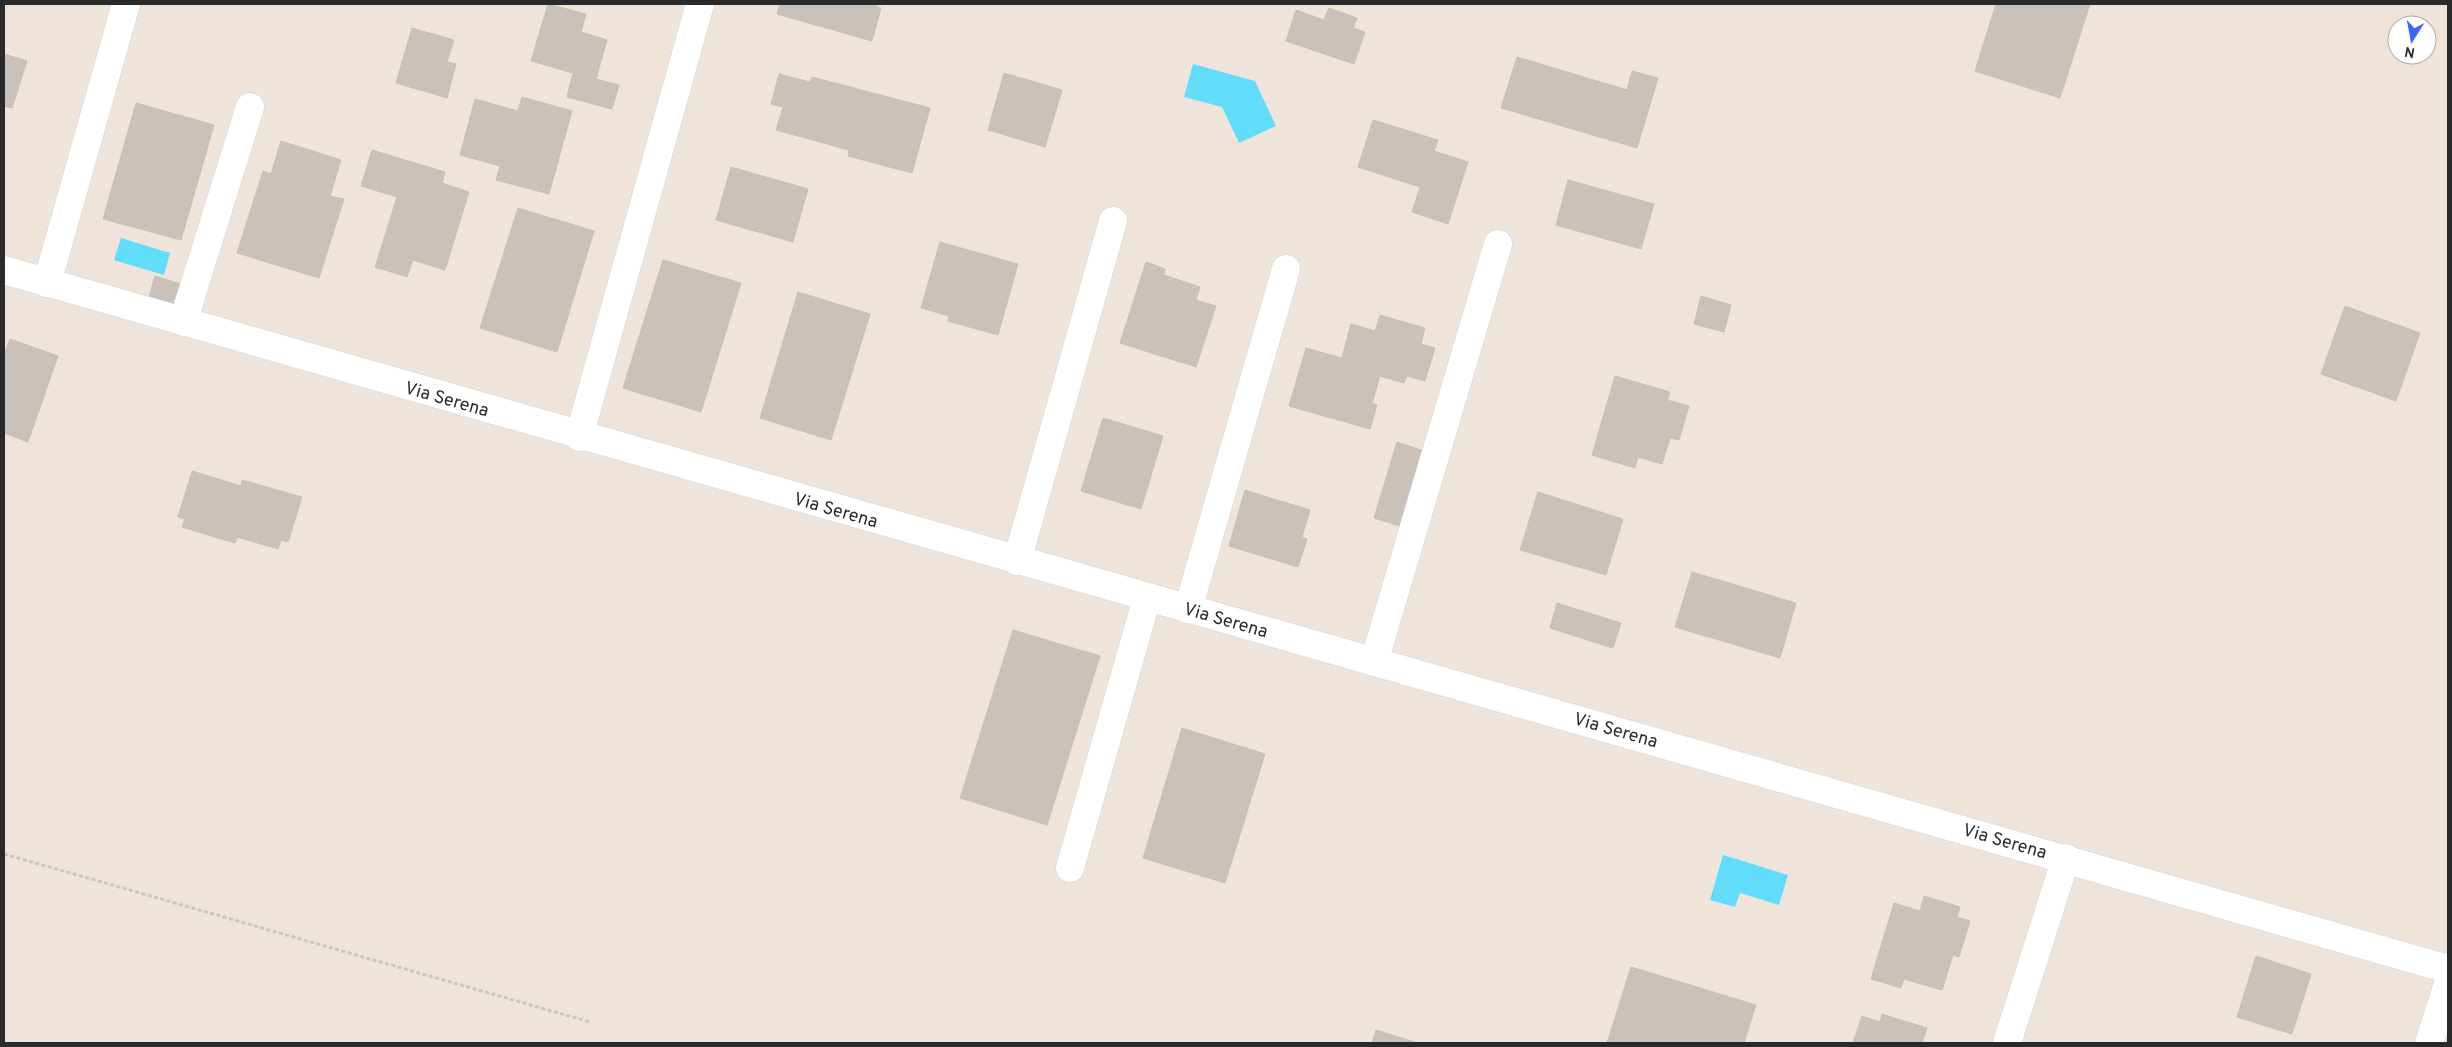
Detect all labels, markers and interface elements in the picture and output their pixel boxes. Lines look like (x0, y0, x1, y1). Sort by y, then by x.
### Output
north arrow (2387, 15, 2437, 65)
text: N (2403, 42, 2416, 61)
street label: Via Serena (402, 377, 491, 423)
street label: Via Serena (791, 488, 880, 534)
street label: Via Serena (1181, 598, 1270, 644)
street label: Via Serena (1571, 708, 1660, 754)
street label: Via Serena (1960, 819, 2049, 865)

